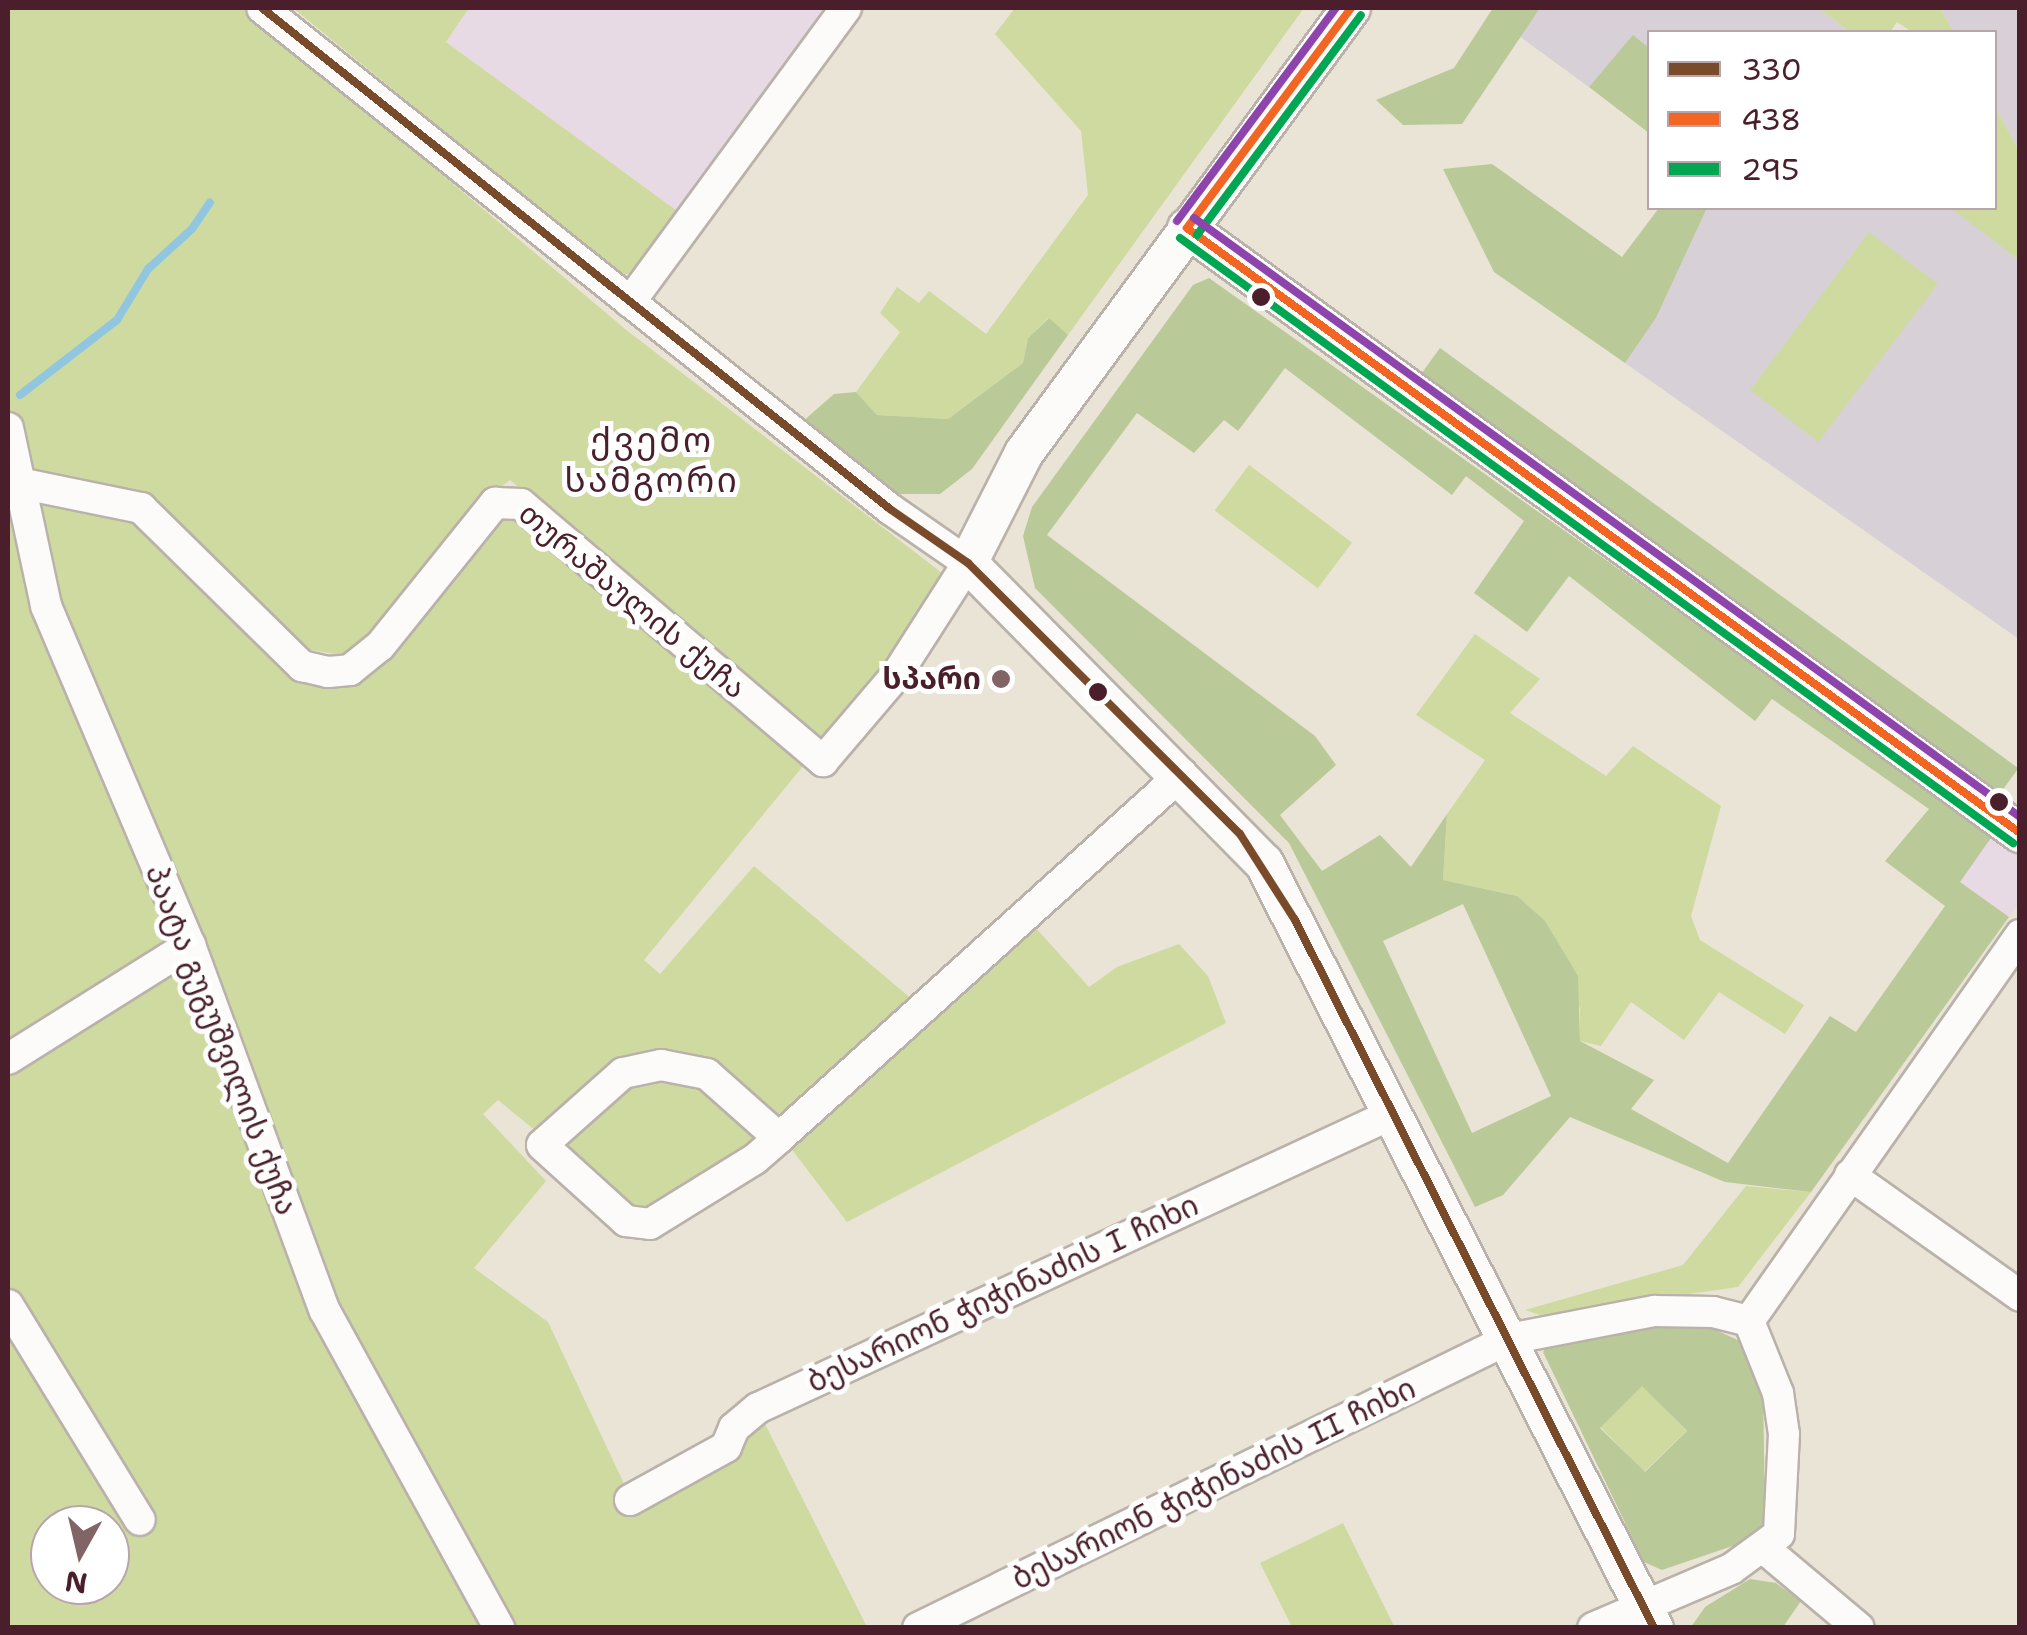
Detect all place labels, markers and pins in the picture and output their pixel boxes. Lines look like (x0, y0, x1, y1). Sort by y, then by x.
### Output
unlabelled marker (1251, 287, 1271, 307)
place label: სპარი (883, 661, 981, 697)
marker: სპარი (990, 668, 1012, 690)
unlabelled marker (1088, 682, 1108, 702)
unlabelled marker (1989, 792, 2009, 812)

